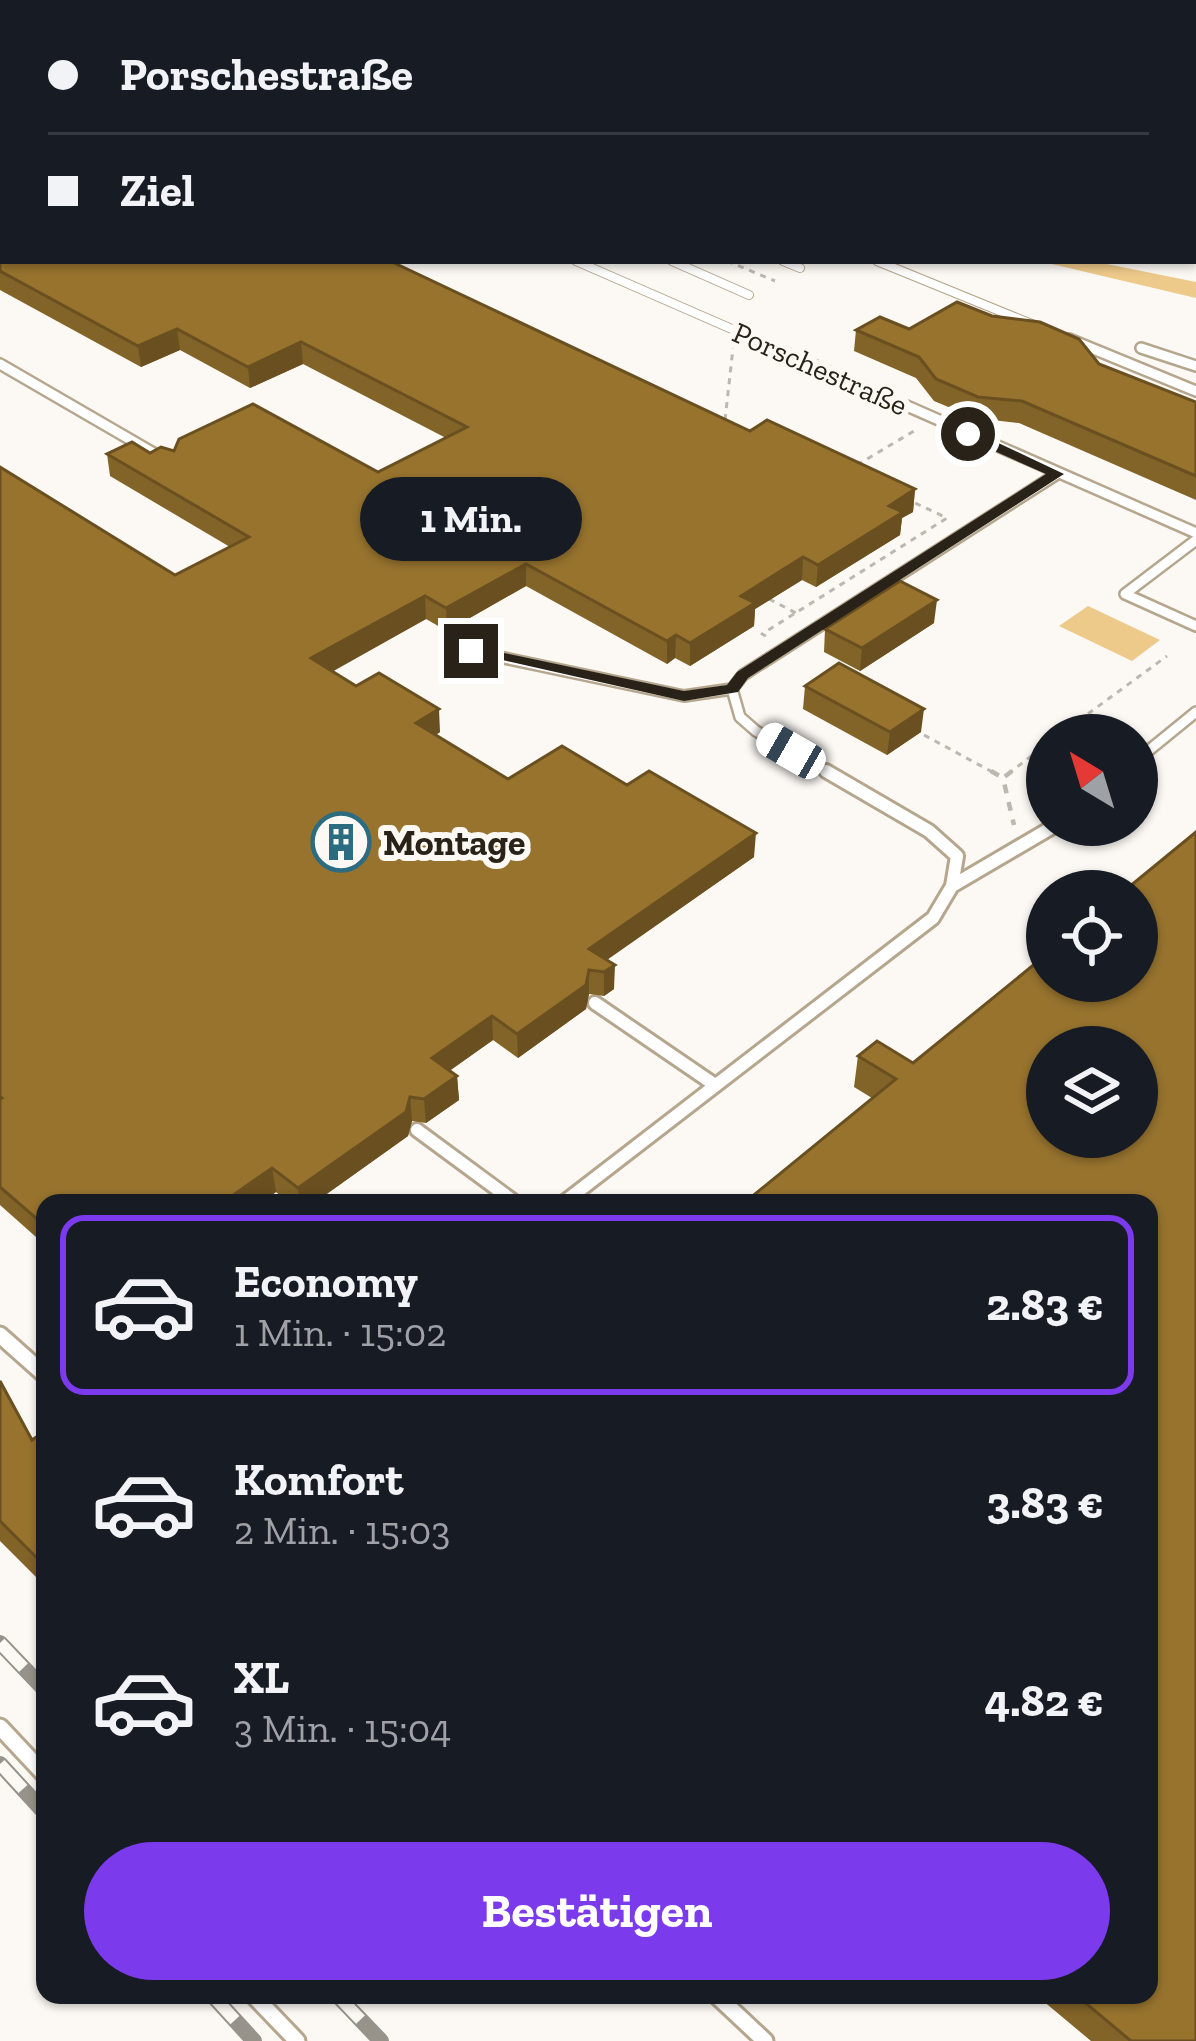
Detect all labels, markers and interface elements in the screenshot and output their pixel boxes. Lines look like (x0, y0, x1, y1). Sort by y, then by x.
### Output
text: Porschestraße (120, 48, 413, 102)
text: Ziel (120, 164, 195, 218)
street label: Porschestraße (727, 314, 913, 424)
route start (941, 407, 995, 461)
callout: 1 Min. (360, 477, 582, 561)
text: 1 Min. (420, 495, 522, 542)
route end (444, 624, 498, 678)
north arrow (1026, 714, 1158, 846)
map controls (1026, 714, 1158, 1158)
car (751, 717, 831, 785)
building icon: Montage (310, 811, 372, 873)
place label: Montage (383, 821, 525, 864)
button: locate (1026, 870, 1158, 1002)
button: layers (1026, 1026, 1158, 1158)
icon: car (90, 1251, 198, 1359)
text: Economy (234, 1255, 418, 1309)
text: 2.83 € (986, 1278, 1104, 1332)
text: 1 Min. · 15:02 (234, 1309, 446, 1356)
icon: car (90, 1449, 198, 1557)
text: Komfort (234, 1453, 403, 1507)
text: 3.83 € (986, 1476, 1104, 1530)
text: 2 Min. · 15:03 (234, 1507, 450, 1554)
icon: car (90, 1647, 198, 1755)
text: XL (234, 1651, 289, 1705)
text: 4.82 € (985, 1674, 1104, 1728)
text: 3 Min. · 15:04 (234, 1705, 451, 1752)
button: Bestätigen (84, 1842, 1110, 1980)

